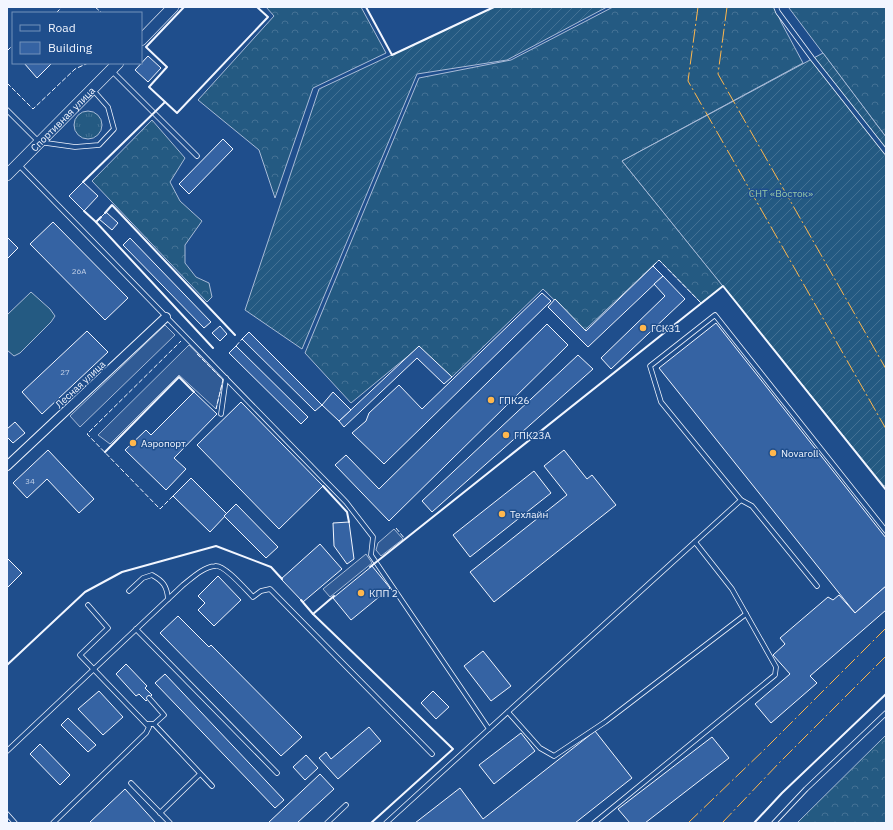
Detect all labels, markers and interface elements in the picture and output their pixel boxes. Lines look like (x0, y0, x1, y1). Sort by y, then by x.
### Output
legend (12, 12, 142, 64)
text: Road (48, 20, 76, 35)
text: Building (48, 40, 93, 55)
street label: Спортивная улица (28, 84, 98, 154)
park label: СНТ «Восток» (749, 187, 813, 200)
house number: 26А (72, 266, 86, 276)
place label: ГСК31 (651, 322, 681, 335)
marker: ГСК31 (638, 323, 648, 333)
street label: Лесная улица (53, 357, 109, 411)
house number: 27 (60, 367, 70, 377)
place label: ГПК26 (499, 394, 530, 407)
marker: ГПК26 (486, 395, 496, 405)
place label: ГПК23А (514, 429, 552, 442)
marker: ГПК23А (501, 430, 511, 440)
place label: Аэропорт (141, 437, 186, 450)
marker: Аэропорт (128, 438, 138, 448)
place label: Novaroll (781, 447, 819, 460)
marker: Novaroll (768, 448, 778, 458)
house number: 34 (25, 476, 35, 486)
place label: Техлайн (510, 508, 548, 521)
marker: Техлайн (497, 509, 507, 519)
place label: КПП 2 (369, 587, 398, 600)
marker: КПП 2 (356, 588, 366, 598)

